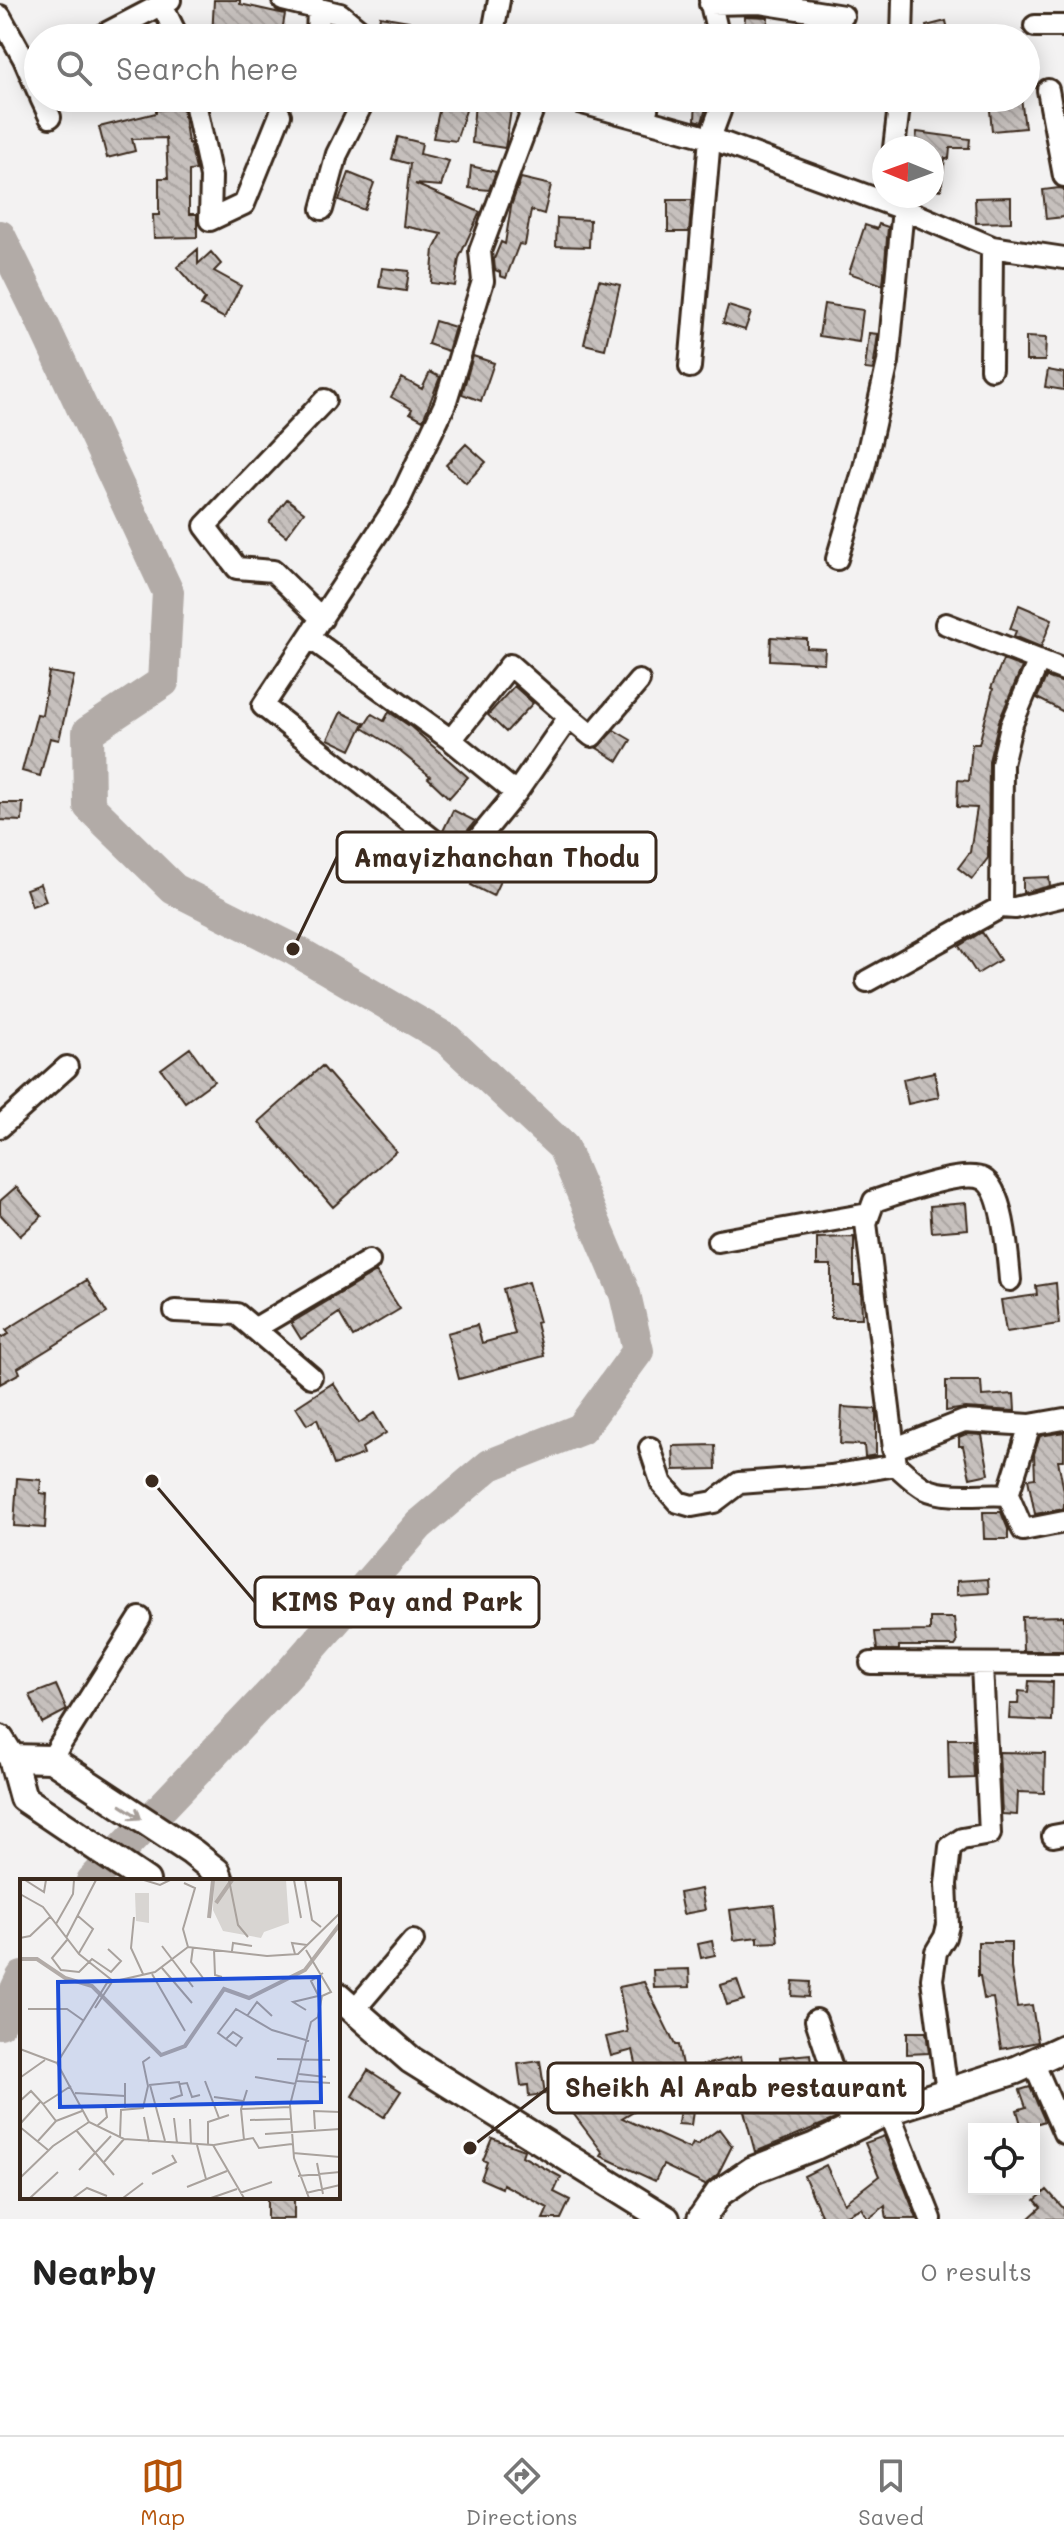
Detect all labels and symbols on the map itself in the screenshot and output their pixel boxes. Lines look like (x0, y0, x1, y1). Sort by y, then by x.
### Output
north arrow (872, 136, 944, 208)
callout: Amayizhanchan Thodu (337, 832, 656, 882)
text: Amayizhanchan Thodu (354, 840, 640, 874)
callout: KIMS Pay and Park (255, 1577, 539, 1627)
text: KIMS Pay and Park (271, 1584, 523, 1618)
one-way arrow (119, 1804, 142, 1820)
inset map (20, 1879, 340, 2199)
callout: Sheikh Al Arab restaurant (548, 2063, 923, 2113)
text: Sheikh Al Arab restaurant (565, 2070, 907, 2104)

